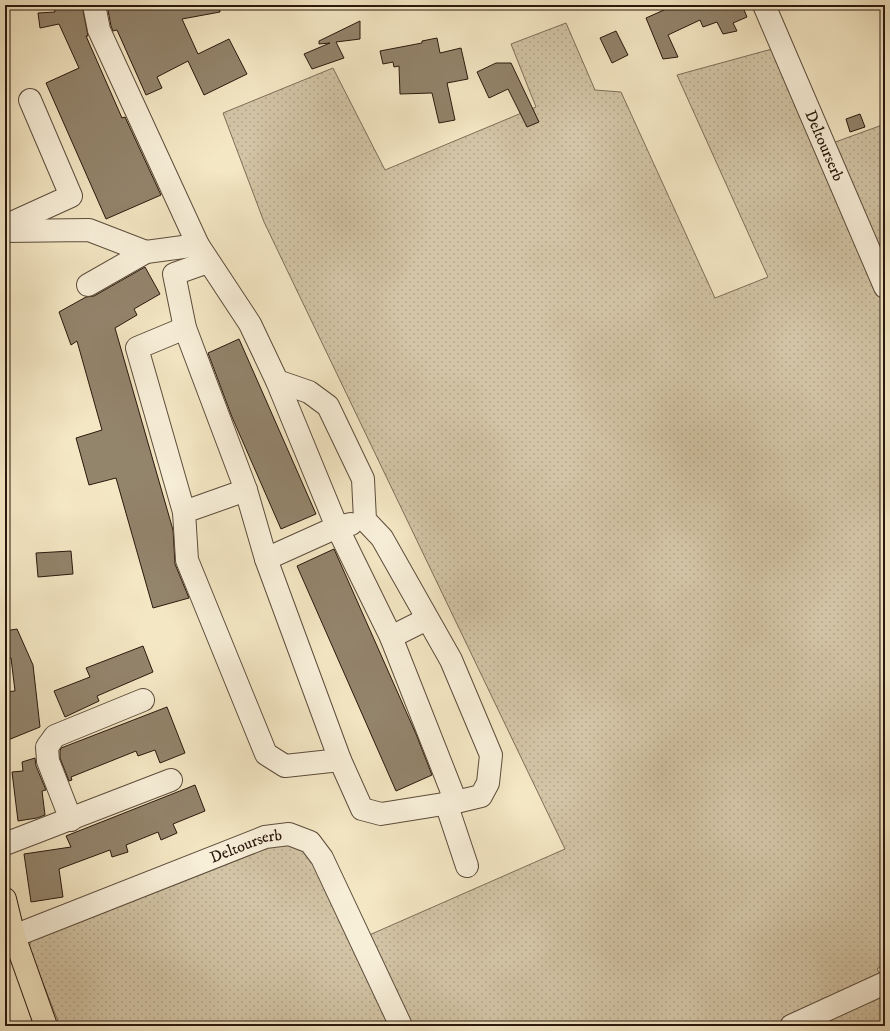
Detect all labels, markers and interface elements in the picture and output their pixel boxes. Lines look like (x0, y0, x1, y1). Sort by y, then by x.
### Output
street label: Deltourserb (800, 107, 848, 184)
street label: Deltourserb (207, 825, 283, 868)

